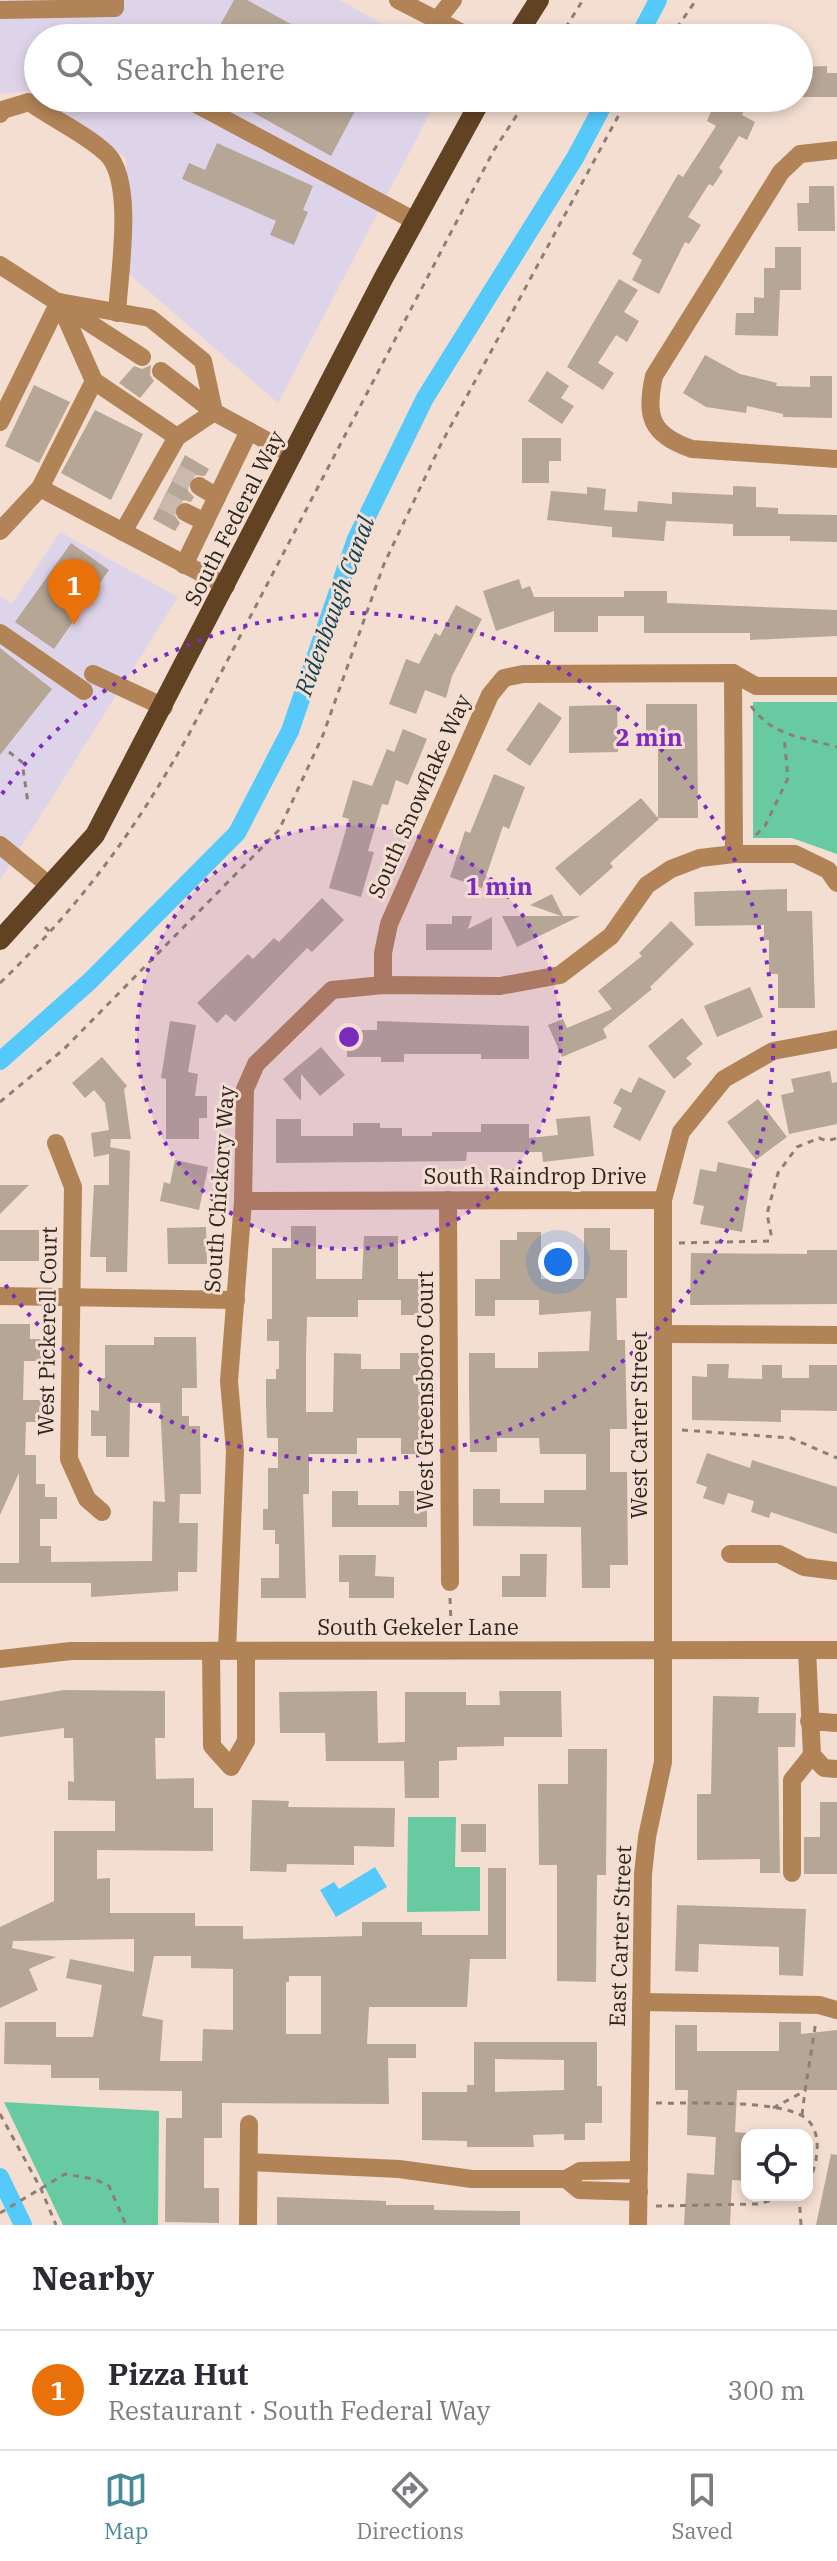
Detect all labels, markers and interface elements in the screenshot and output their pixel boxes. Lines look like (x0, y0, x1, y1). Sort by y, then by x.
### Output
search box (24, 24, 813, 112)
icon: search (52, 46, 96, 90)
text: Search here (116, 49, 285, 88)
street label: South Federal Way (177, 425, 290, 610)
water label: Ridenbaugh Canal (286, 511, 382, 701)
pin: 1 (48, 559, 100, 625)
street label: South Snowflake Way (360, 689, 477, 903)
text: 2 min (615, 721, 683, 753)
text: 1 min (465, 870, 533, 902)
centre of rings (335, 1023, 363, 1051)
street label: South Chickory Way (197, 1084, 240, 1294)
street label: South Raindrop Drive (424, 1161, 647, 1190)
street label: West Pickerell Court (30, 1226, 63, 1436)
your location (538, 1242, 578, 1282)
street label: West Greensboro Court (410, 1271, 439, 1511)
street label: West Carter Street (624, 1331, 653, 1519)
street label: South Gekeler Lane (317, 1612, 519, 1641)
street label: East Carter Street (602, 1844, 637, 2027)
map controls (741, 2129, 813, 2201)
button: locate (741, 2129, 813, 2201)
text: Nearby (32, 2255, 154, 2299)
text: Pizza Hut (108, 2354, 248, 2393)
text: 1 (50, 2373, 66, 2407)
text: 300 m (727, 2373, 805, 2407)
text: Restaurant · South Federal Way (108, 2393, 491, 2427)
tab: Map (104, 2468, 149, 2545)
tab: Directions (356, 2468, 464, 2545)
tab: Saved (671, 2468, 733, 2545)

